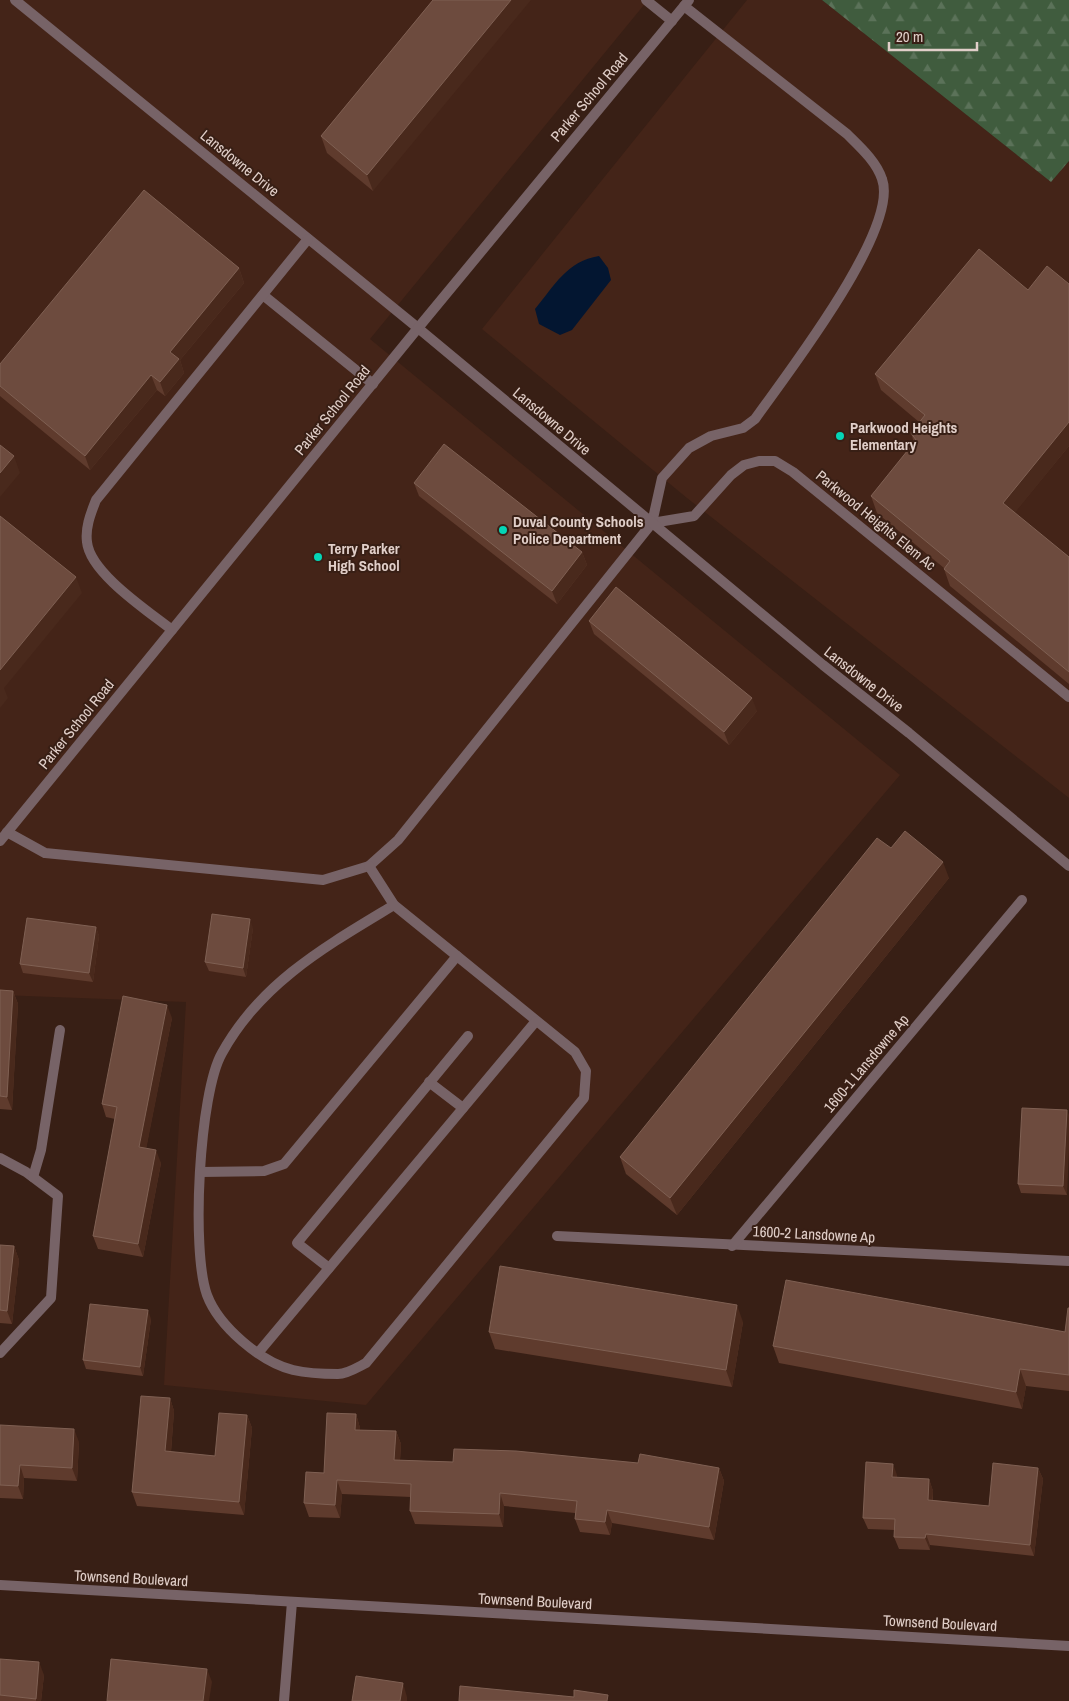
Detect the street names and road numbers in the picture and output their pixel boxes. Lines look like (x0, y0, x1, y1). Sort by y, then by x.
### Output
street label: Parker School Road (546, 48, 632, 146)
street label: Lansdowne Drive (196, 125, 284, 201)
street label: Parker School Road (289, 361, 375, 459)
street label: Lansdowne Drive (509, 382, 596, 460)
street label: Parkwood Heights Elem Ac (811, 465, 941, 575)
street label: Lansdowne Drive (820, 641, 908, 717)
street label: Parker School Road (33, 675, 119, 773)
street label: 1600-1 Lansdowne Ap (819, 1009, 913, 1117)
street label: 1600-2 Lansdowne Ap (752, 1220, 876, 1248)
street label: Townsend Boulevard (73, 1565, 189, 1591)
street label: Townsend Boulevard (477, 1588, 593, 1614)
street label: Townsend Boulevard (882, 1610, 998, 1636)

